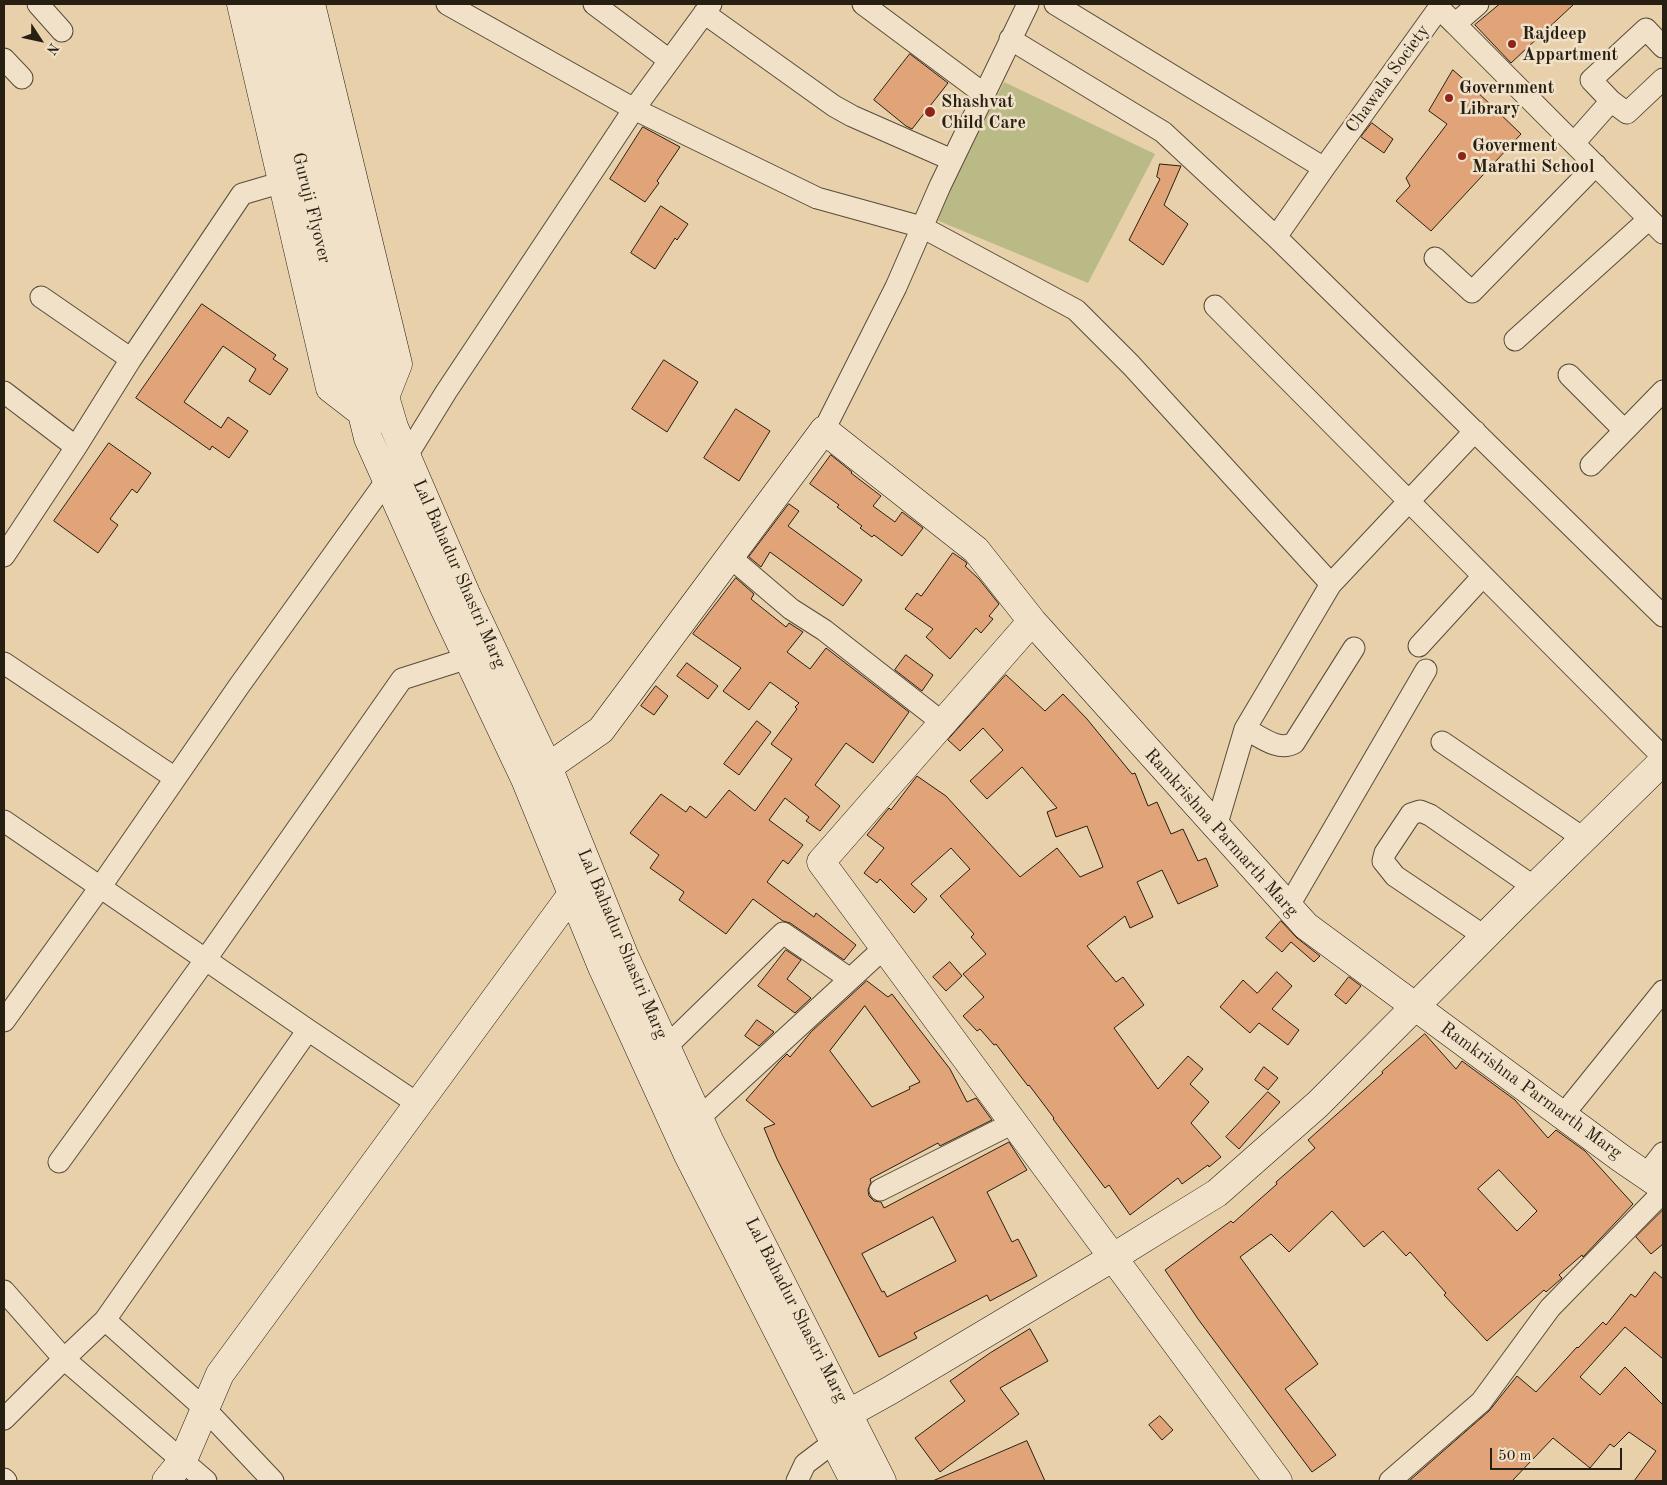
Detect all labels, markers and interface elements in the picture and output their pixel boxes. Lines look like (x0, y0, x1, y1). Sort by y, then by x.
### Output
north arrow (15, 15, 65, 65)
street label: Chawala Society (1342, 21, 1434, 137)
place label: Rajdeep Appartment (1522, 23, 1618, 66)
marker: Rajdeep Appartment (1506, 38, 1518, 50)
text: N (43, 40, 61, 57)
place label: Government Library (1459, 77, 1554, 120)
place label: Shashvat Child Care (941, 91, 1026, 134)
marker: Government Library (1443, 92, 1455, 104)
marker: Shashvat Child Care (923, 105, 937, 119)
place label: Goverment Marathi School (1472, 135, 1594, 178)
street label: Guruji Flyover (287, 150, 335, 266)
marker: Goverment Marathi School (1456, 150, 1468, 162)
street label: Lal Bahadur Shastri Marg (408, 476, 510, 672)
street label: Ramkrishna Parmarth Marg (1140, 744, 1302, 922)
street label: Lal Bahadur Shastri Marg (572, 846, 672, 1042)
street label: Ramkrishna Parmarth Marg (1436, 1018, 1626, 1164)
street label: Lal Bahadur Shastri Marg (740, 1214, 852, 1406)
scale bar (1492, 1438, 1624, 1470)
text: 50 m (1498, 1449, 1532, 1464)

